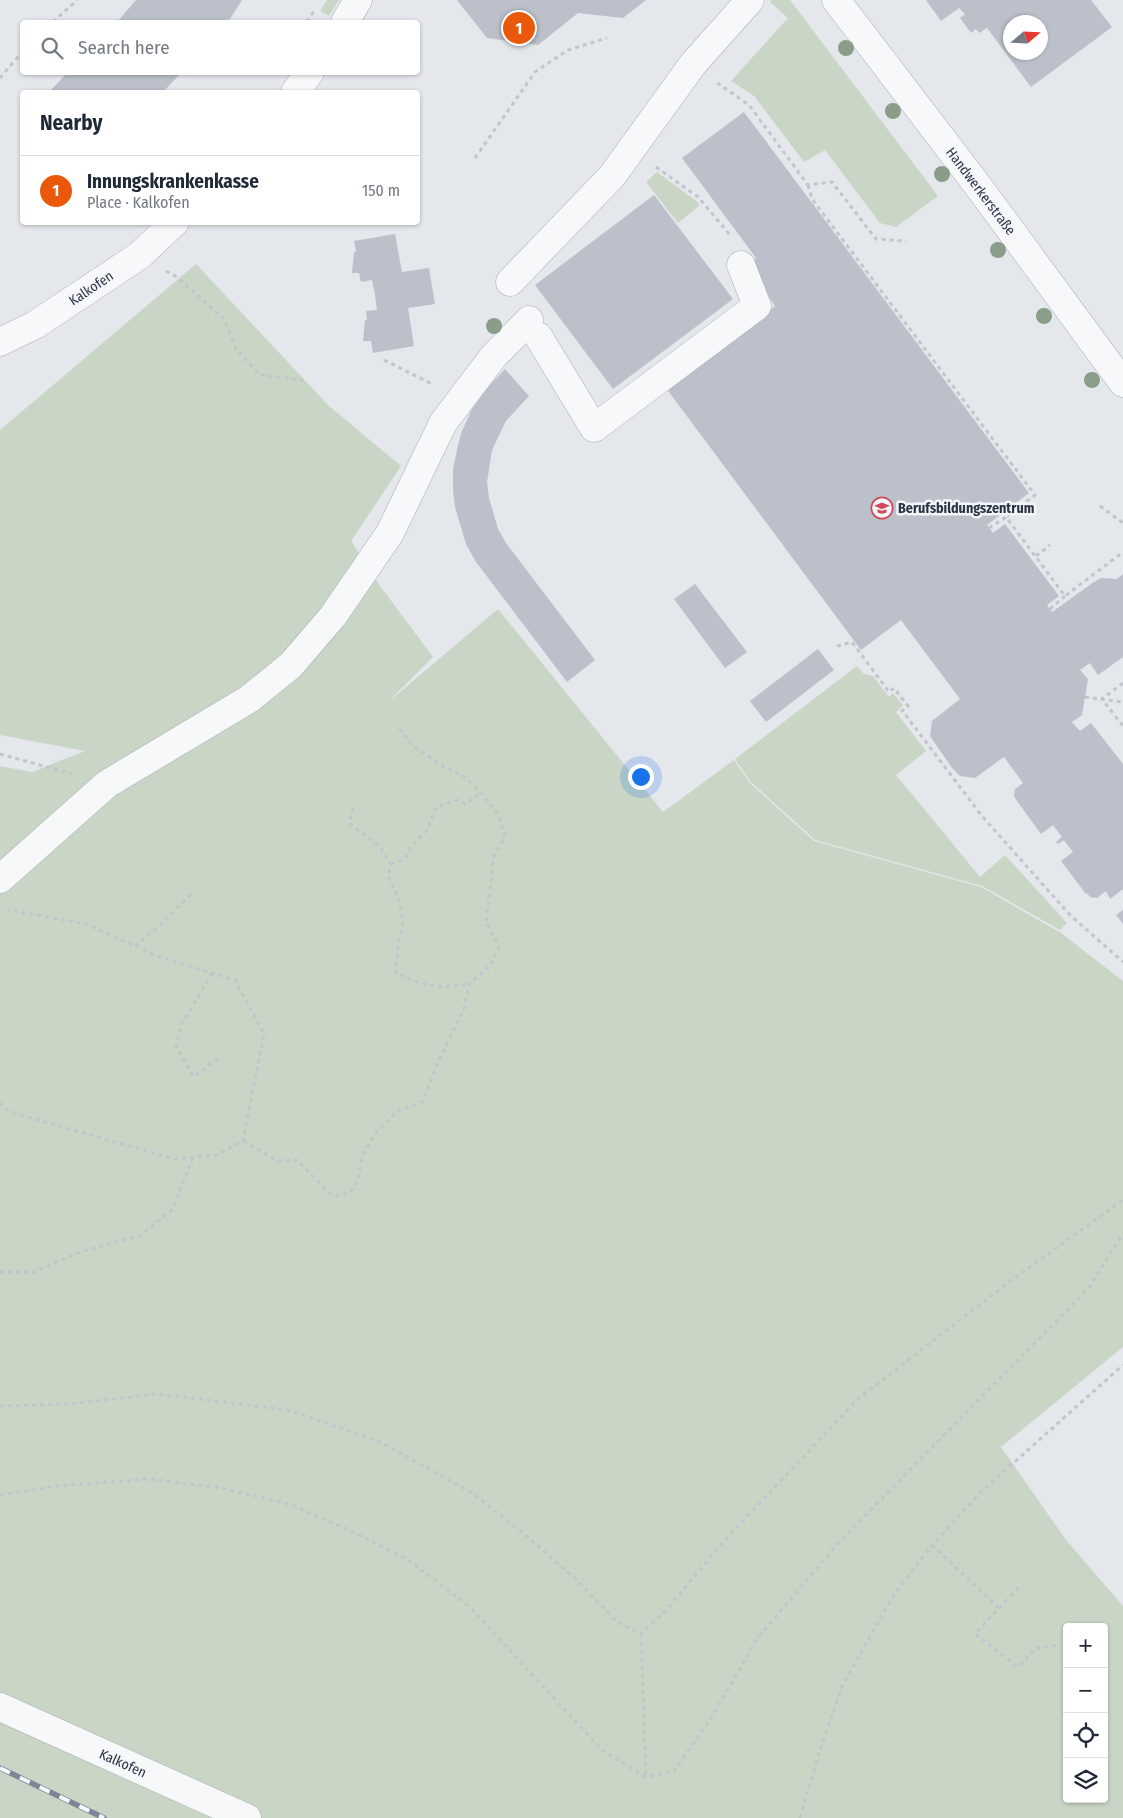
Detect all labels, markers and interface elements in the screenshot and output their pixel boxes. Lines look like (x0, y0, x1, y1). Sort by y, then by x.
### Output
pin: 1 (503, 9, 535, 47)
north arrow (1003, 15, 1048, 60)
search box (20, 20, 420, 75)
icon: search (38, 34, 66, 62)
text: Search here (78, 36, 170, 59)
text: Nearby (40, 110, 102, 136)
street label: Handwerkerstraße (942, 144, 1019, 239)
text: Innungskrankenkasse (87, 170, 259, 193)
text: 1 (53, 181, 59, 200)
text: 150 m (362, 181, 400, 200)
text: Place · Kalkofen (87, 193, 190, 212)
street label: Kalkofen (66, 267, 117, 309)
school or university icon: Berufsbildungszentrum (870, 496, 894, 520)
place label: Berufsbildungszentrum (898, 500, 1035, 517)
your location (628, 764, 654, 790)
map controls (1063, 1623, 1108, 1803)
button: + (1063, 1623, 1108, 1668)
button: − (1063, 1668, 1108, 1713)
button: locate (1063, 1713, 1108, 1758)
street label: Kalkofen (97, 1746, 149, 1781)
button: layers (1063, 1758, 1108, 1803)

